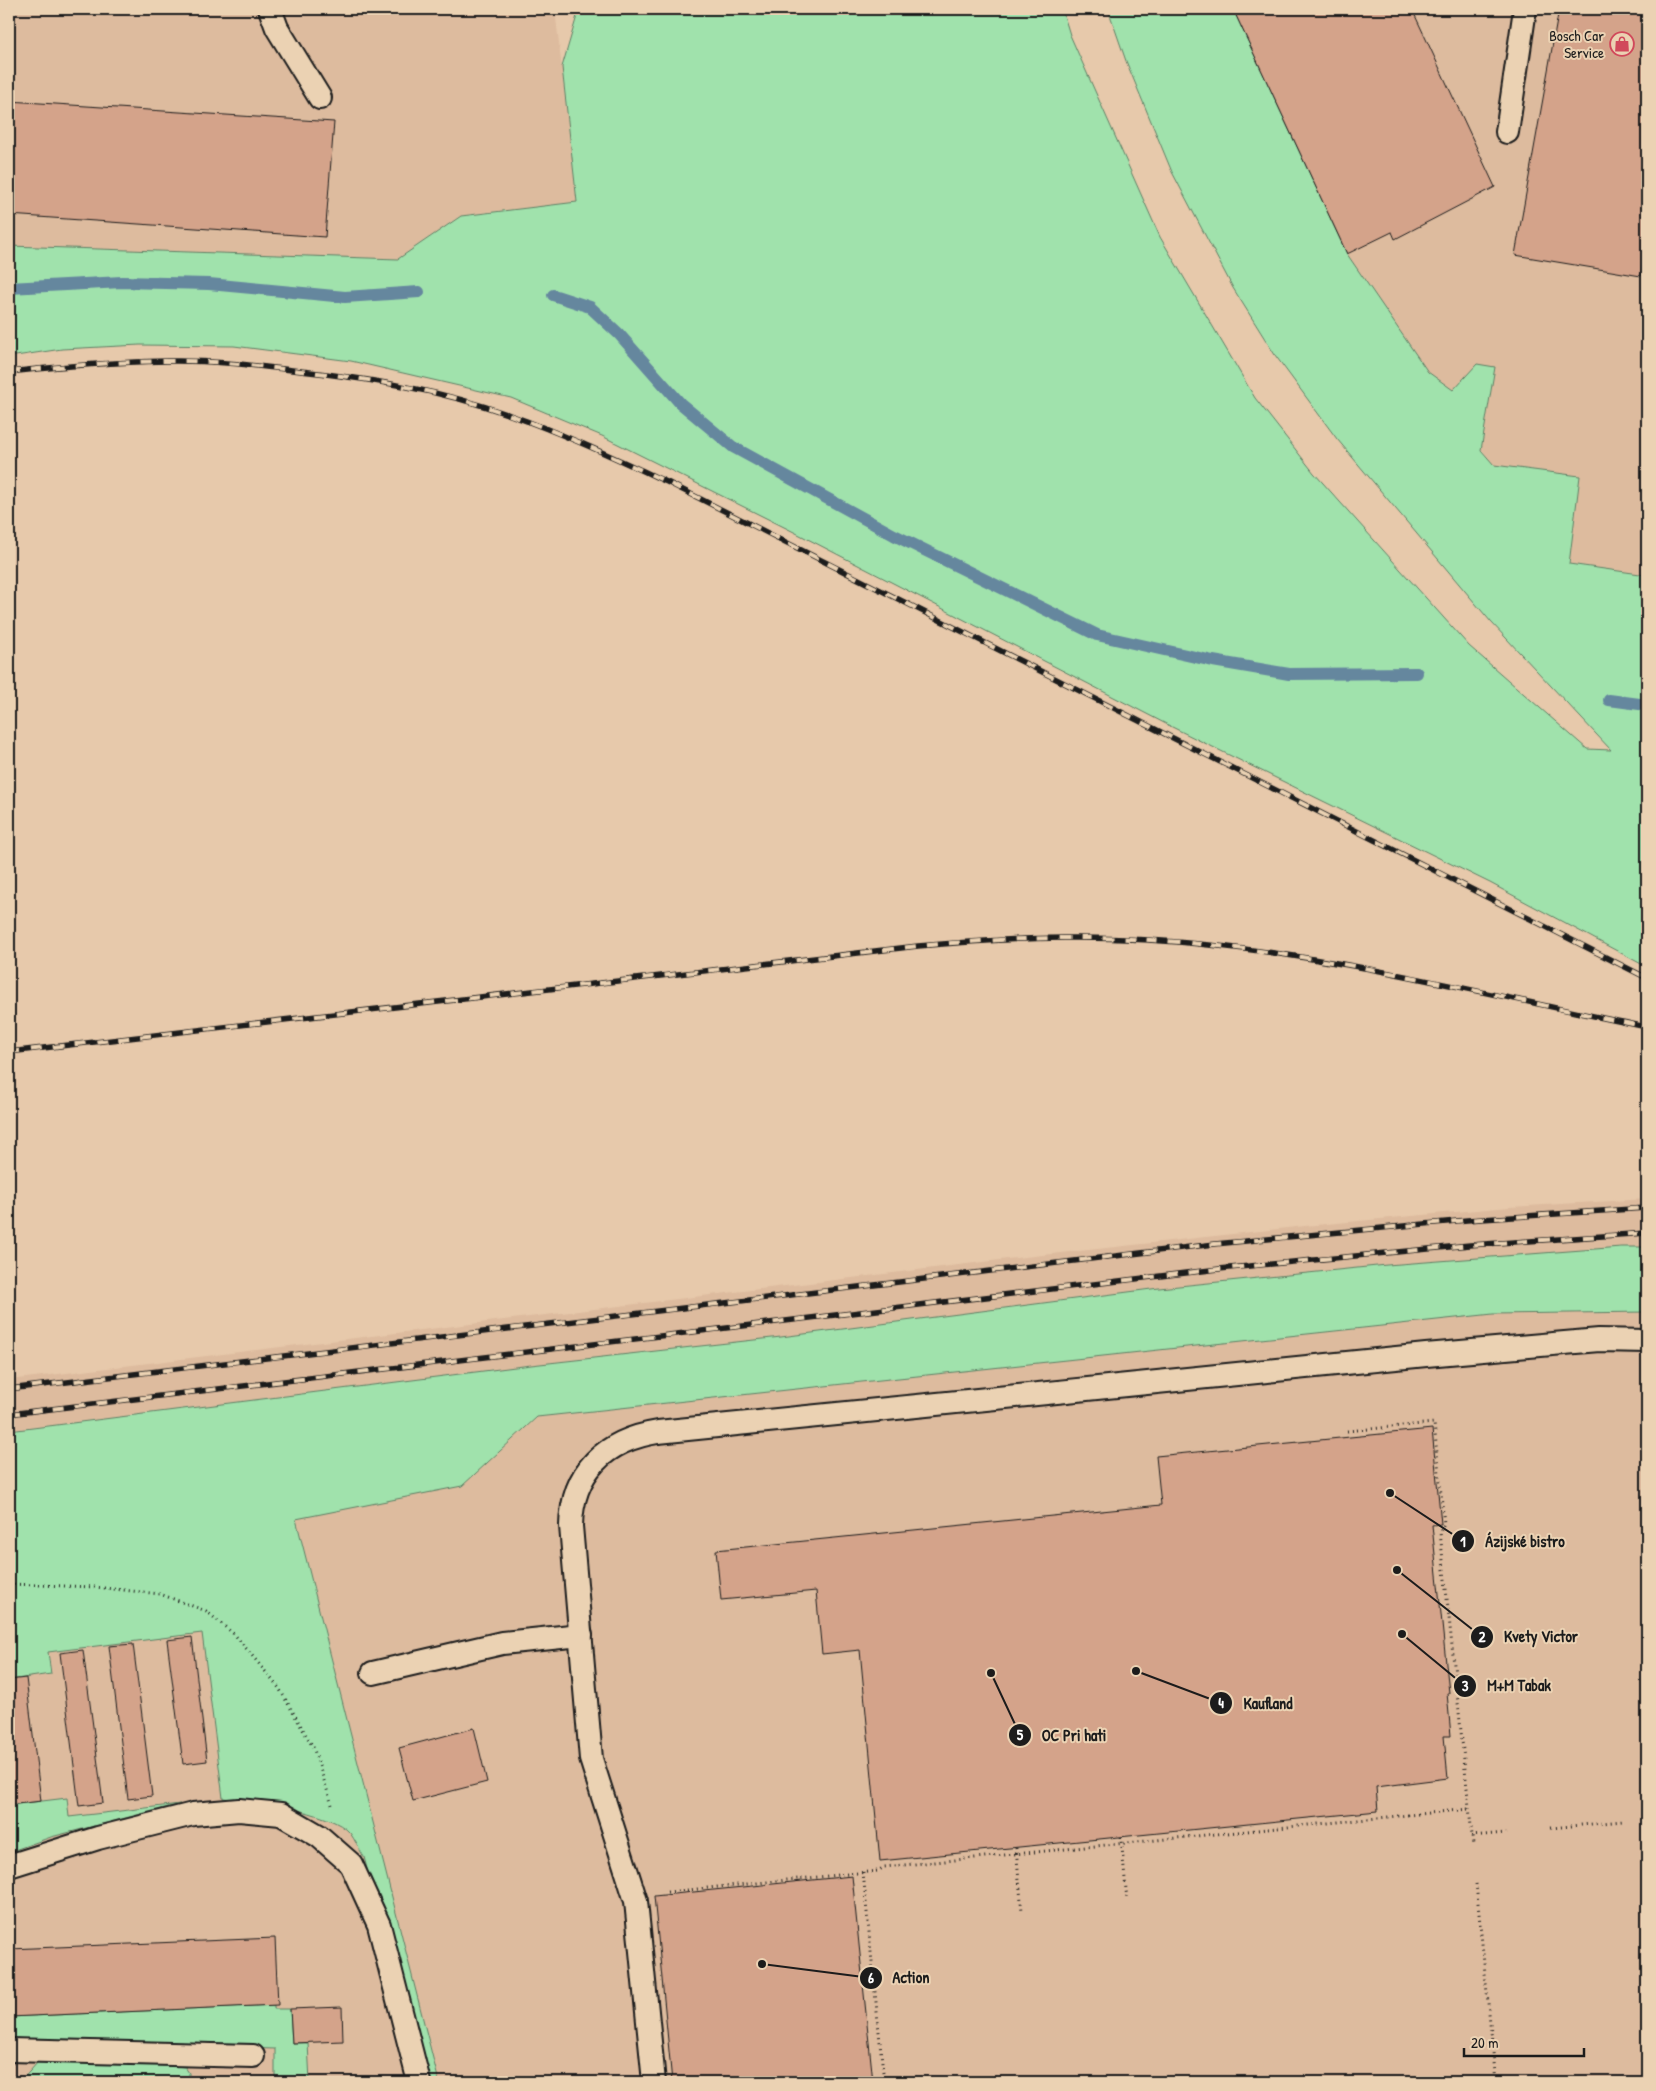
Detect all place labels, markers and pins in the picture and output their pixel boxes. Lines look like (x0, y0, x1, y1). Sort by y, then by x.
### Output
place label: Bosch Car Service (1549, 25, 1604, 63)
shop icon: Bosch Car Service (1609, 31, 1635, 57)
callout: Ázijské bistro (1451, 1526, 1575, 1557)
callout: Kvety Victor (1469, 1621, 1588, 1652)
callout: M+M Tabak (1452, 1670, 1561, 1701)
callout: Kaufland (1209, 1687, 1303, 1718)
callout: OC Pri hati (1007, 1720, 1117, 1751)
callout: Action (858, 1962, 940, 1993)

